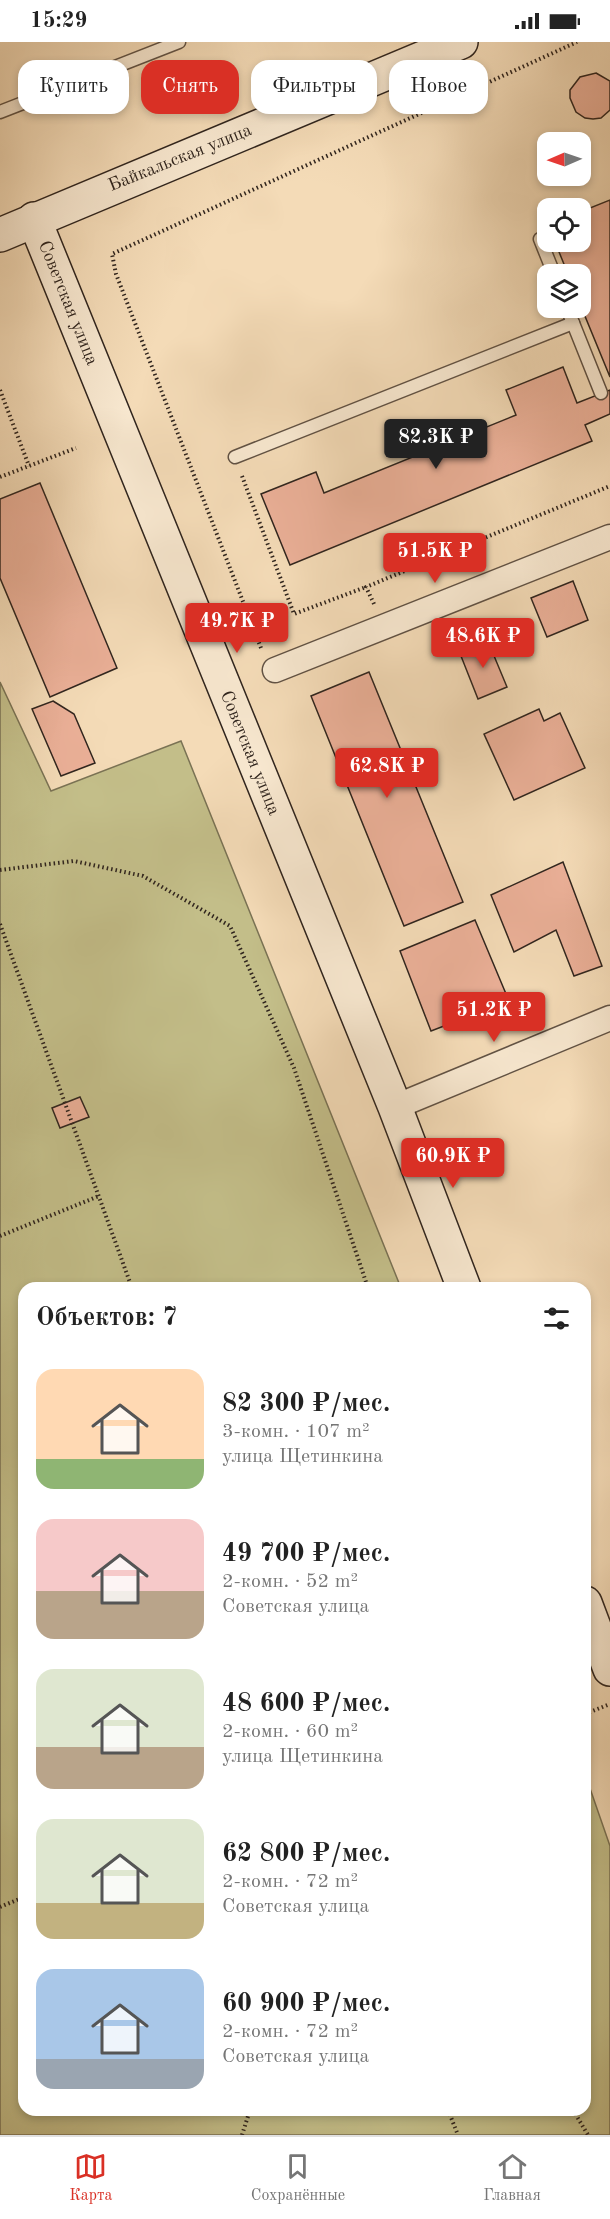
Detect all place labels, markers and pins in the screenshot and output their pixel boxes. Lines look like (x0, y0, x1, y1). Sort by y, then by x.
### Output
pin: 82.3K ₽ (381, 419, 491, 470)
pin: 51.5K ₽ (380, 533, 490, 584)
pin: 49.7K ₽ (182, 603, 292, 654)
pin: 48.6K ₽ (428, 618, 538, 669)
pin: 62.8K ₽ (332, 748, 442, 799)
pin: 51.2K ₽ (439, 992, 549, 1043)
pin: 60.9K ₽ (398, 1138, 508, 1189)

